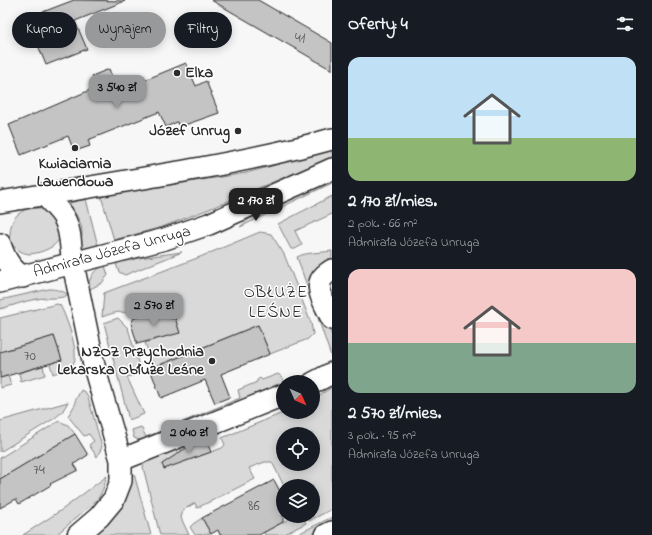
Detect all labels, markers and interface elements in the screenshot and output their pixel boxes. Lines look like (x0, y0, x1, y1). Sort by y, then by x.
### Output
chip: Kupno (12, 12, 77, 48)
chip: Wynajem (85, 12, 166, 48)
chip: Filtry (174, 12, 232, 48)
text: Oferty: 4 (348, 12, 408, 37)
icon: filters (614, 13, 636, 35)
house number: 41 (295, 28, 306, 49)
place label: Elka (185, 61, 213, 85)
marker: Elka (172, 68, 182, 78)
pin: 3 540 zł (76, 75, 158, 109)
text: 3 540 zł (98, 78, 136, 97)
icon: home (456, 83, 528, 155)
place label: Józef Unrug (149, 119, 230, 144)
marker: Józef Unrug (233, 126, 243, 136)
marker: Kwiaciarnia Lawendowa (70, 143, 80, 153)
place label: Kwiaciarnia Lawendowa (37, 152, 114, 194)
pin: 2 170 zł (215, 188, 297, 222)
text: 2 170 zł/mies. (348, 189, 437, 214)
text: 2 170 zł (238, 191, 274, 210)
text: 2 pok. · 66 m² (348, 214, 417, 233)
street label: Admirała Józefa Unruga (31, 219, 193, 285)
text: Admirała Józefa Unruga (348, 233, 480, 252)
district label: OBŁUŻE LEŚNE (244, 280, 308, 325)
pin: 2 570 zł (113, 293, 195, 327)
icon: home (456, 295, 528, 367)
text: 2 570 zł (134, 296, 174, 315)
place label: NZOZ Przychodnia Lekarska Obłuże Leśne (57, 340, 205, 382)
house number: 70 (24, 346, 36, 367)
marker: NZOZ Przychodnia Lekarska Obłuże Leśne (207, 356, 217, 366)
north arrow (276, 375, 320, 419)
map controls (276, 375, 320, 523)
text: 2 570 zł/mies. (348, 401, 441, 426)
pin: 2 040 zł (148, 420, 230, 454)
text: 2 040 zł (170, 423, 208, 442)
text: 3 pok. · 95 m² (348, 426, 416, 445)
button: locate (276, 427, 320, 471)
text: Admirała Józefa Unruga (348, 445, 480, 464)
house number: 74 (33, 460, 45, 481)
button: layers (276, 479, 320, 523)
house number: 86 (248, 496, 260, 517)

